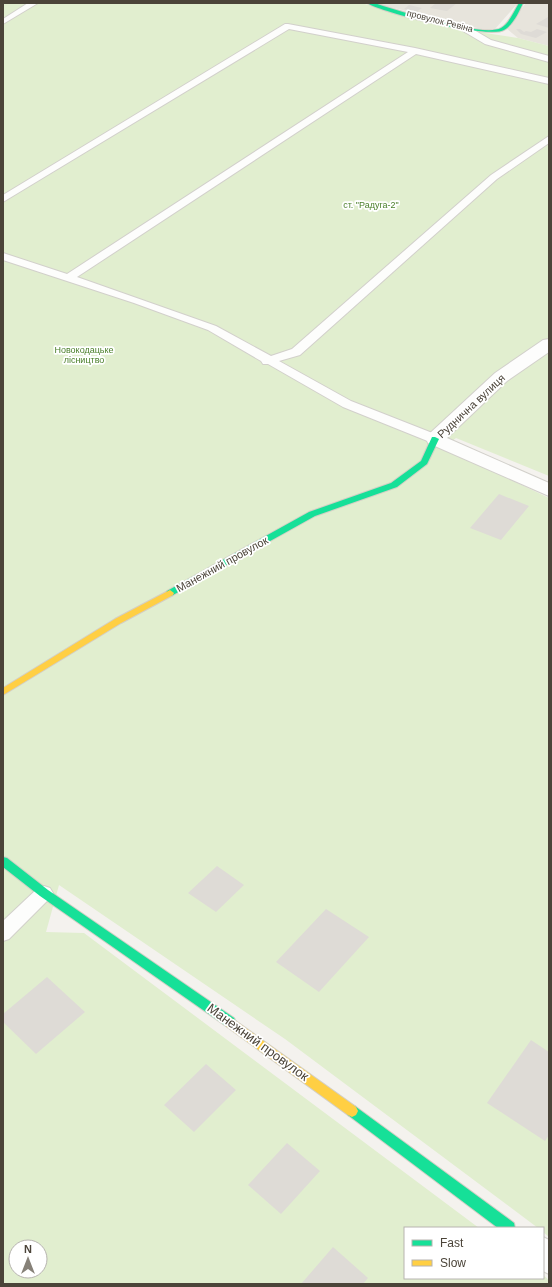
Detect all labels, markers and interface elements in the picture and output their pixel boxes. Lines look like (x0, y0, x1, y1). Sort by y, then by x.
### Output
street label: провулок Ревіна (406, 8, 474, 34)
park label: ст. "Радуга-2" (343, 200, 399, 210)
park label: Новокодацьке лісництво (54, 345, 114, 365)
street label: Руднична вулиця (435, 372, 507, 440)
street label: Манежний провулок (174, 534, 270, 594)
street label: Манежний провулок (204, 1000, 312, 1084)
legend (404, 1227, 544, 1279)
text: Fast (440, 1236, 464, 1250)
north arrow (8, 1239, 48, 1279)
text: N (24, 1243, 32, 1255)
text: Slow (440, 1256, 466, 1270)

